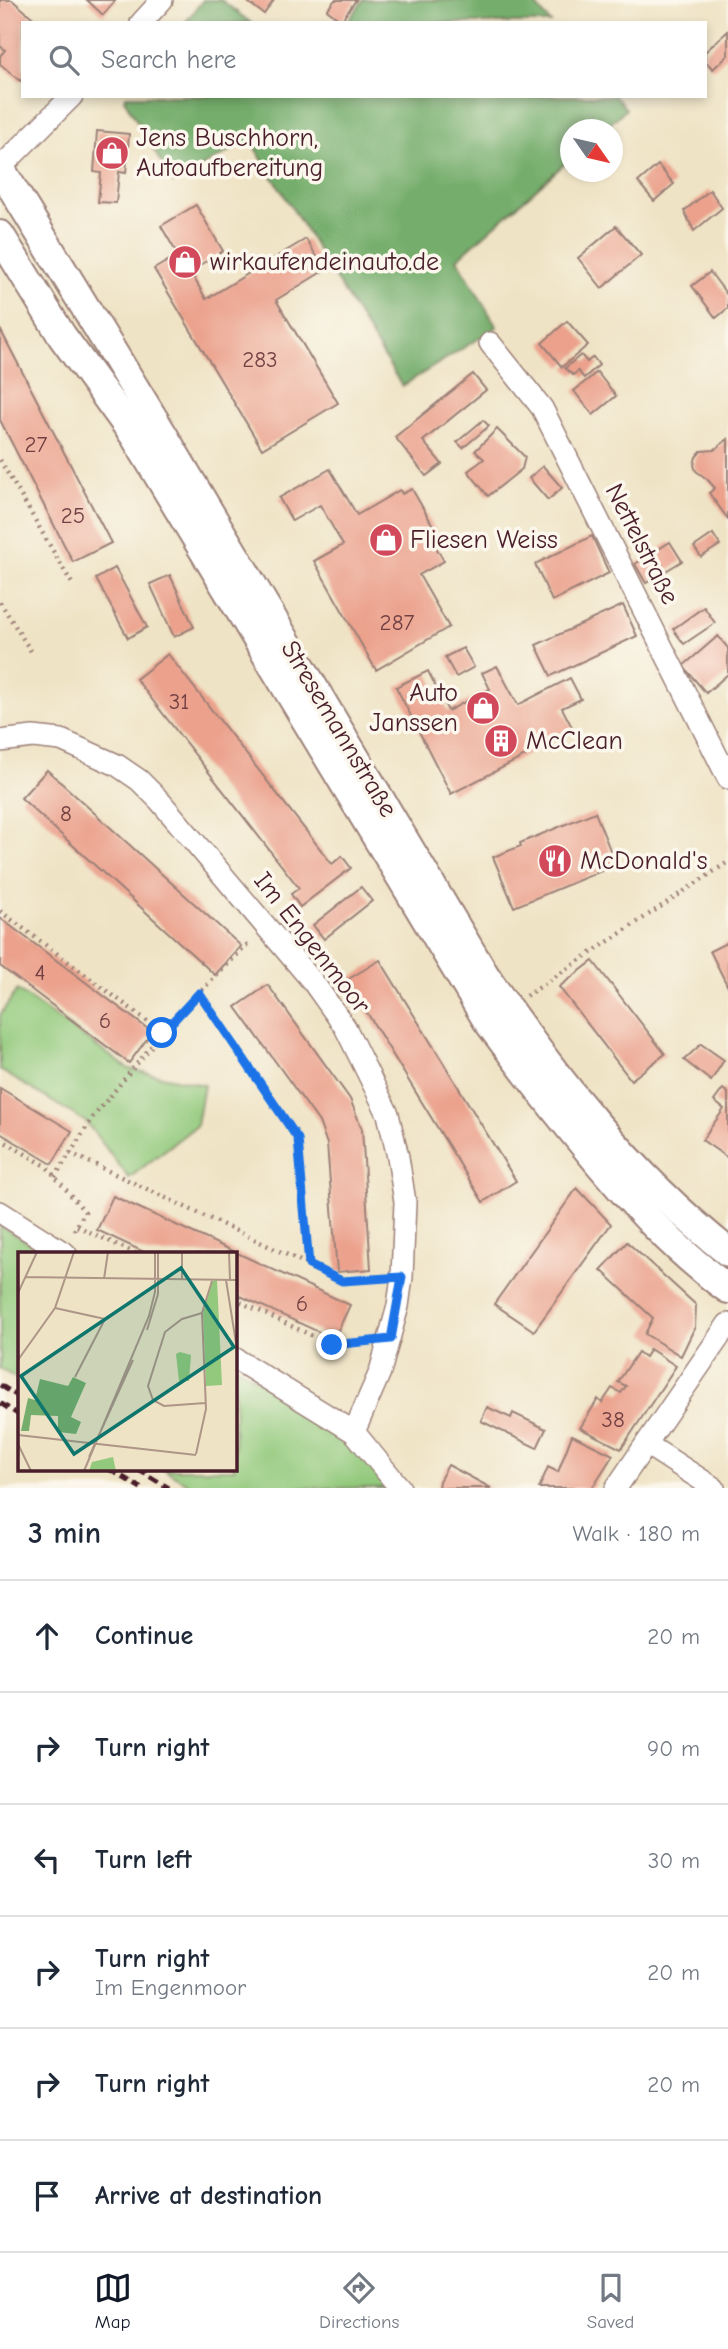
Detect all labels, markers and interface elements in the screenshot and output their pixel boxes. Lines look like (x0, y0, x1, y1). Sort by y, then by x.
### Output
search box (21, 21, 707, 98)
icon: search (45, 41, 83, 79)
text: Search here (101, 45, 236, 75)
north arrow (560, 119, 623, 182)
place label: Jens Buschhorn, Autoaufbereitung (136, 123, 323, 183)
shop icon: Jens Buschhorn, Autoaufbereitung (93, 134, 131, 172)
shop icon: wirkaufendeinauto.de (166, 243, 204, 281)
place label: wirkaufendeinauto.de (210, 247, 439, 277)
house number: 283 (242, 346, 278, 373)
house number: 27 (25, 431, 48, 458)
street label: Nettelstraße (599, 479, 685, 609)
house number: 25 (61, 502, 85, 529)
shop icon: Fliesen Weiss (367, 521, 405, 559)
place label: Fliesen Weiss (410, 525, 558, 555)
house number: 287 (380, 609, 414, 636)
street label: Stresemannstraße (275, 635, 403, 823)
place label: Auto Janssen (369, 678, 458, 738)
house number: 31 (169, 688, 189, 715)
shop icon: Auto Janssen (464, 689, 502, 727)
building icon: McClean (482, 722, 520, 760)
place label: McClean (526, 726, 623, 756)
house number: 8 (60, 800, 72, 827)
restaurant icon: McDonald's (536, 842, 574, 880)
place label: McDonald's (580, 846, 708, 876)
street label: Im Engenmoor (248, 866, 377, 1020)
house number: 4 (34, 959, 46, 986)
house number: 6 (99, 1007, 111, 1034)
route start (146, 1017, 177, 1048)
inset map (18, 1252, 236, 1470)
house number: 6 (296, 1290, 308, 1317)
route end (316, 1329, 347, 1360)
house number: 38 (601, 1406, 625, 1433)
text: 3 min (28, 1516, 101, 1551)
text: Walk · 180 m (573, 1520, 700, 1547)
icon: ahead (28, 1617, 66, 1655)
text: Continue (95, 1621, 193, 1651)
text: 20 m (647, 1623, 700, 1650)
icon: right (28, 1729, 66, 1767)
text: Turn right (95, 1733, 209, 1763)
text: 90 m (647, 1735, 700, 1762)
icon: left (28, 1841, 66, 1879)
text: Turn left (95, 1845, 192, 1875)
text: 30 m (648, 1847, 700, 1874)
text: Turn right (95, 1944, 209, 1974)
icon: right (28, 1953, 66, 1991)
text: 20 m (647, 1959, 700, 1986)
text: Im Engenmoor (95, 1974, 246, 2001)
icon: right (28, 2065, 66, 2103)
text: Turn right (95, 2069, 209, 2099)
text: 20 m (647, 2071, 700, 2098)
icon: arrive (28, 2177, 66, 2215)
text: Arrive at destination (95, 2181, 322, 2211)
tab: Map (94, 2269, 132, 2333)
tab: Directions (319, 2269, 399, 2333)
tab: Saved (587, 2269, 634, 2333)

